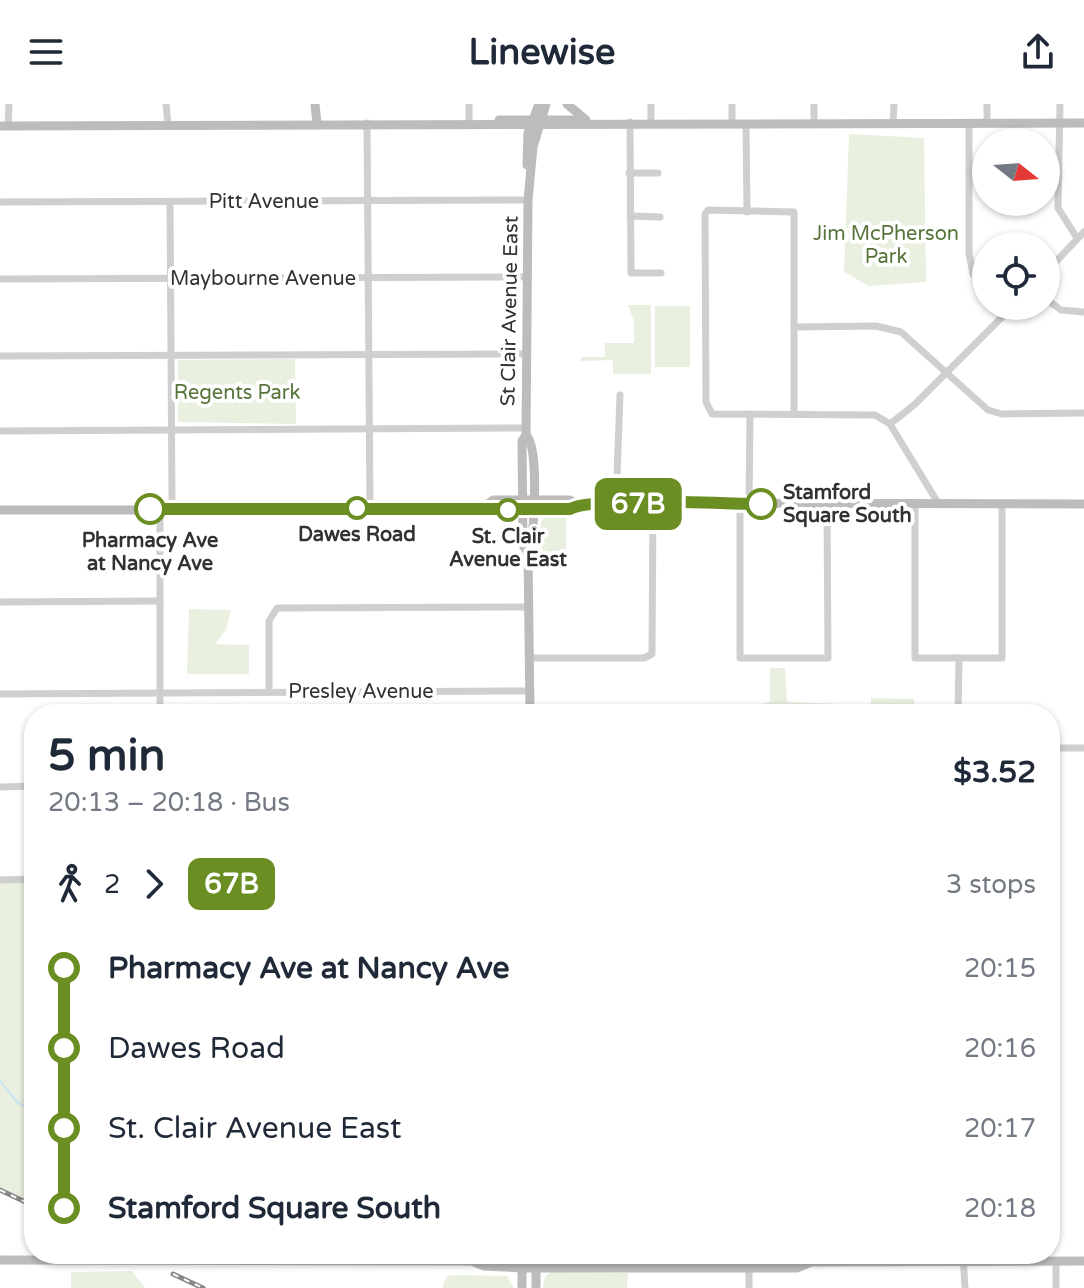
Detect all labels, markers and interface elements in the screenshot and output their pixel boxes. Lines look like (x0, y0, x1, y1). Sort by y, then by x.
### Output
icon: menu (24, 30, 68, 74)
icon: share (1016, 30, 1060, 74)
text: Linewise (469, 31, 615, 74)
north arrow (972, 128, 1060, 216)
map controls (972, 128, 1060, 320)
street label: Pitt Avenue (209, 190, 319, 214)
street label: St Clair Avenue East (496, 215, 524, 406)
park label: Jim McPherson Park (813, 222, 959, 269)
button: locate (972, 232, 1060, 320)
street label: Maybourne Avenue (170, 267, 356, 291)
park label: Regents Park (174, 381, 300, 405)
line badge: 67B (592, 478, 684, 530)
place label: Stamford Square South (783, 481, 912, 528)
text: 67B (611, 487, 665, 521)
marker: Stamford Square South (746, 489, 776, 519)
marker: Pharmacy Ave at Nancy Ave (135, 494, 165, 524)
marker: Dawes Road (346, 497, 368, 519)
marker: St. Clair Avenue East (497, 499, 519, 521)
place label: Dawes Road (298, 523, 416, 547)
place label: St. Clair Avenue East (449, 525, 567, 572)
place label: Pharmacy Ave at Nancy Ave (82, 529, 218, 576)
street label: Presley Avenue (288, 680, 434, 704)
text: 5 min (48, 730, 165, 783)
text: $3.52 (953, 754, 1036, 791)
text: 20:13 – 20:18 · Bus (48, 787, 290, 818)
icon: walk (48, 862, 92, 906)
icon: forward (132, 862, 176, 906)
text: 67B (204, 867, 259, 901)
text: 2 (104, 869, 120, 900)
text: 3 stops (946, 869, 1036, 900)
text: Pharmacy Ave at Nancy Ave (108, 950, 510, 987)
text: 20:15 (964, 953, 1036, 984)
text: Dawes Road (108, 1030, 285, 1067)
text: 20:16 (964, 1033, 1036, 1064)
text: St. Clair Avenue East (108, 1110, 402, 1147)
text: 20:17 (964, 1113, 1036, 1144)
text: Stamford Square South (108, 1190, 441, 1227)
text: 20:18 (964, 1193, 1036, 1224)

